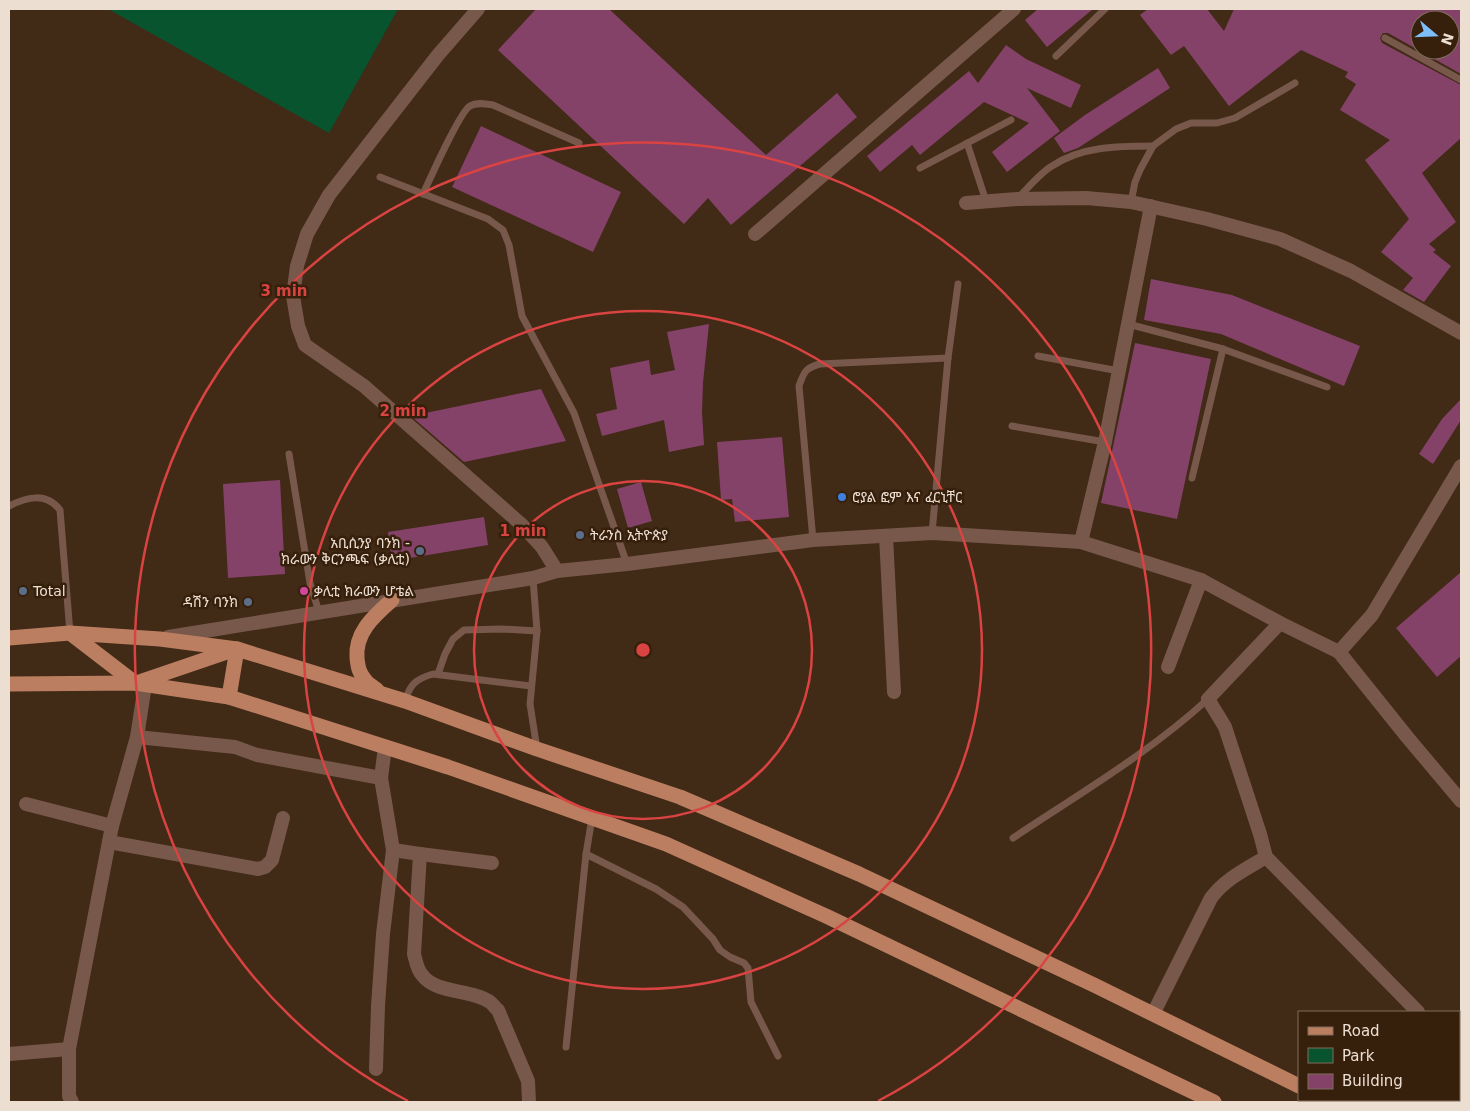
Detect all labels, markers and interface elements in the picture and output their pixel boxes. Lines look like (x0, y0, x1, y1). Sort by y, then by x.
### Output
north arrow (1410, 10, 1460, 60)
text: N (1438, 31, 1457, 47)
text: 3 min (260, 282, 308, 300)
text: 2 min (379, 402, 427, 420)
place label: ሮያል ፎም እና ፈርኒቸር (852, 489, 962, 505)
marker: ሮያል ፎም እና ፈርኒቸር (836, 491, 848, 503)
text: 1 min (499, 522, 547, 540)
place label: ትራንስ ኢትዮጵያ (590, 527, 668, 543)
marker: ትራንስ ኢትዮጵያ (574, 529, 586, 541)
place label: አቢሲንያ ባንክ - ክራውን ቅርንጫፍ (ቃሊቲ) (281, 535, 410, 567)
marker: አቢሲንያ ባንክ - ክራውን ቅርንጫፍ (ቃሊቲ) (414, 545, 426, 557)
place label: Total (32, 583, 66, 599)
place label: ቃሊቲ ክራውን ሆቴል (314, 583, 414, 599)
marker: Total (17, 585, 29, 597)
marker: ቃሊቲ ክራውን ሆቴል (298, 585, 310, 597)
place label: ዳሽን ባንክ (183, 594, 238, 610)
marker: ዳሽን ባንክ (242, 596, 254, 608)
centre of rings (634, 641, 652, 659)
legend (1298, 1011, 1460, 1101)
text: Road (1342, 1022, 1380, 1040)
text: Park (1342, 1047, 1375, 1065)
text: Building (1342, 1072, 1403, 1090)

